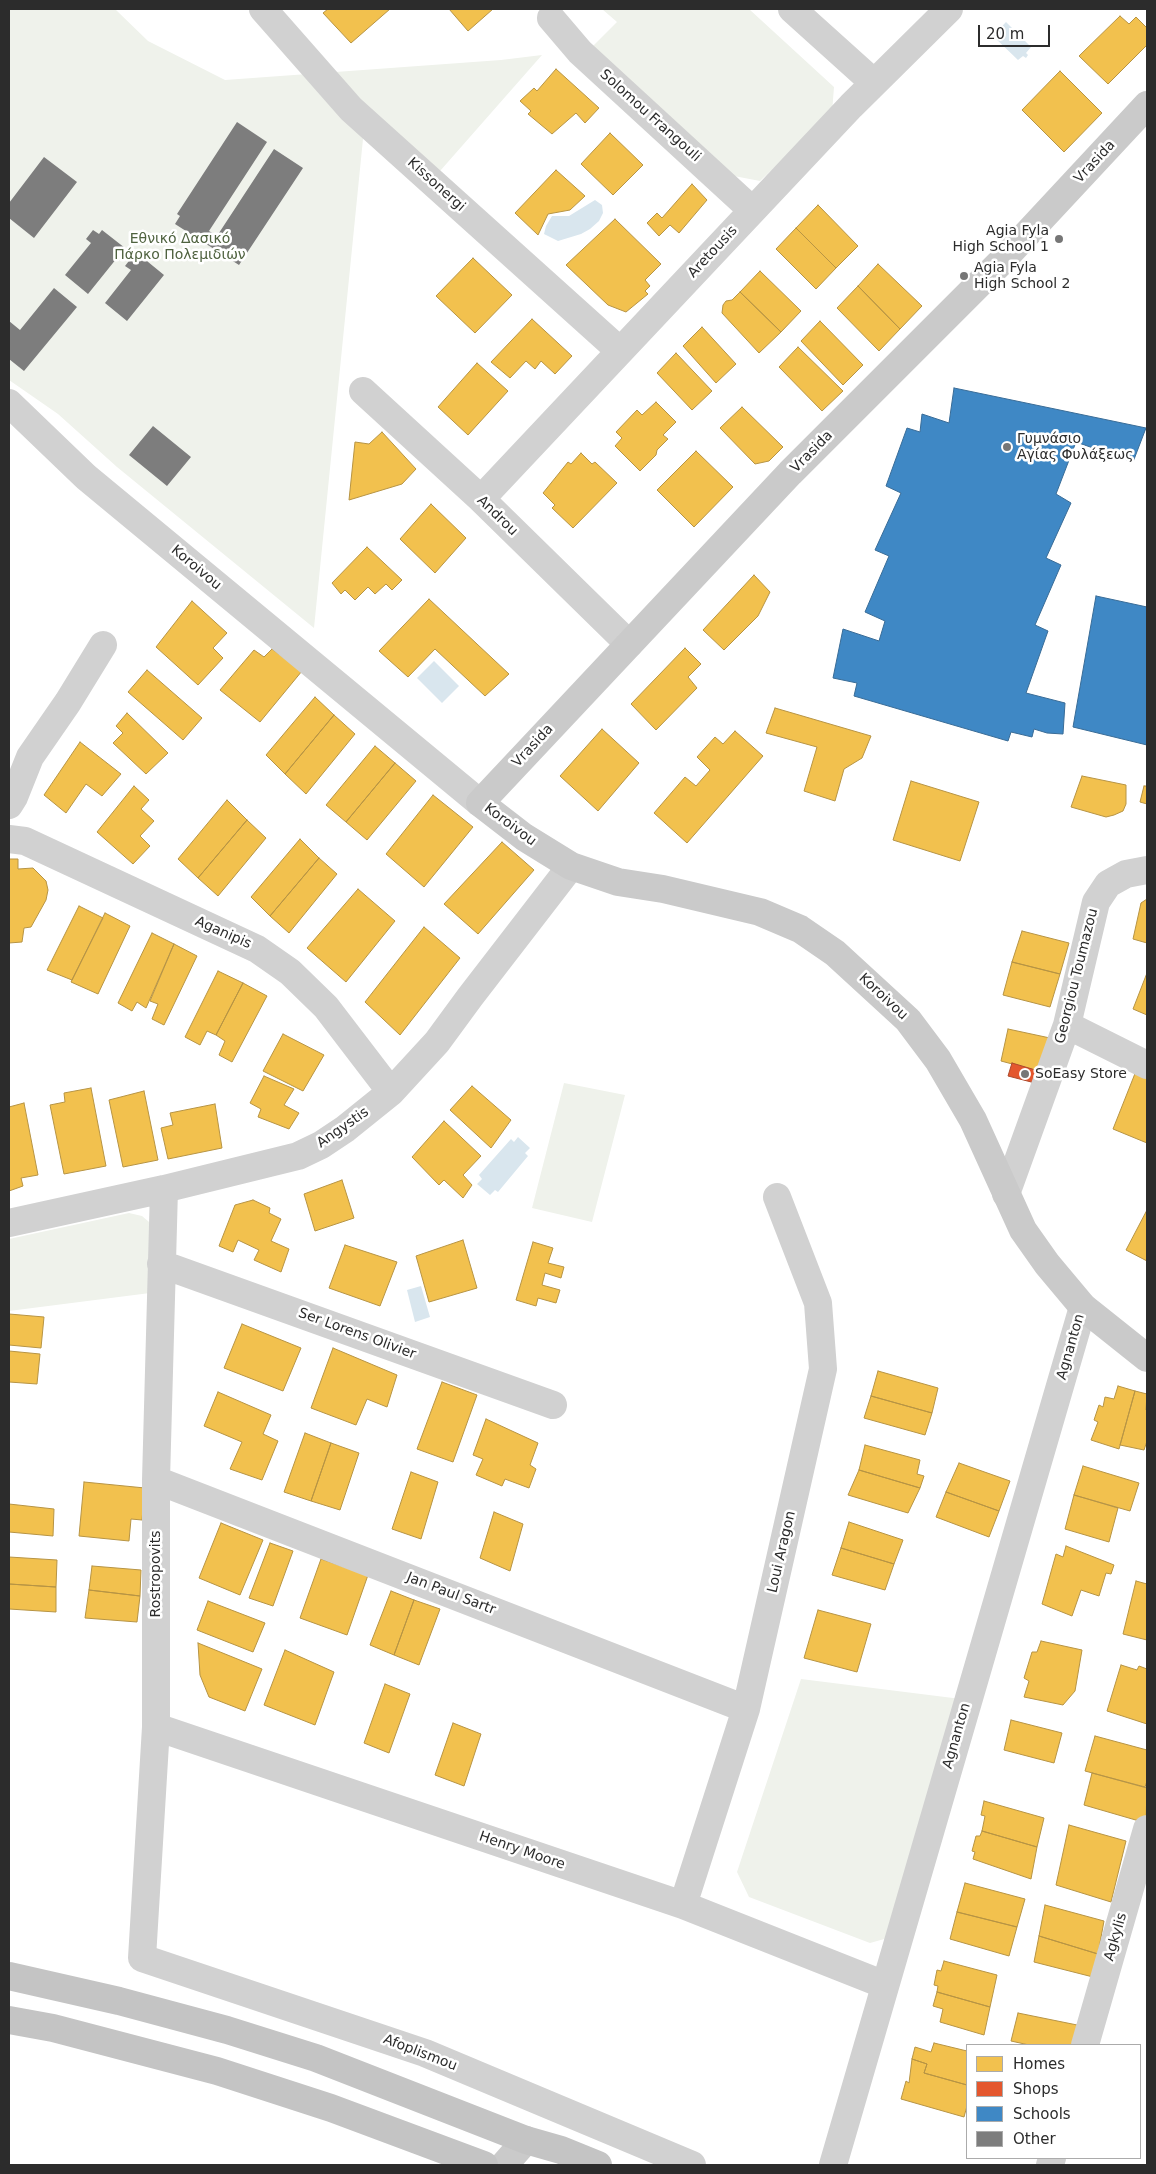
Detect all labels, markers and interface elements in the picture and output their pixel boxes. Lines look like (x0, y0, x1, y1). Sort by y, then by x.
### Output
scale bar (981, 15, 1054, 47)
text: 20 m (986, 25, 1024, 43)
street label: Solomou Frangouli (596, 66, 704, 166)
street label: Vrasida (1071, 137, 1119, 187)
street label: Kissonergi (404, 155, 468, 215)
street label: Aretousis (685, 222, 741, 282)
place label: Agia Fyla High School 1 (953, 223, 1049, 256)
park label: Εθνικό Δασικό Πάρκο Πολεμιδιών (114, 231, 246, 264)
marker: Agia Fyla High School 1 (1053, 233, 1065, 245)
place label: Agia Fyla High School 2 (974, 260, 1070, 292)
marker: Agia Fyla High School 2 (958, 270, 970, 282)
street label: Vrasida (787, 427, 837, 477)
place label: Γυμνάσιο Αγίας Φυλάξεως (1017, 431, 1133, 464)
marker: Γυμνάσιο Αγίας Φυλάξεως (1001, 441, 1013, 453)
street label: Androu (473, 493, 521, 539)
street label: Koroivou (167, 542, 225, 594)
street label: Vrasida (509, 721, 557, 771)
street label: Koroivou (481, 800, 539, 850)
street label: Georgiou Toumazou (1052, 907, 1102, 1045)
street label: Aganipis (192, 913, 254, 953)
street label: Koroivou (855, 970, 911, 1024)
place label: SoEasy Store (1035, 1066, 1127, 1082)
marker: SoEasy Store (1019, 1068, 1031, 1080)
street label: Angystis (314, 1104, 372, 1152)
street label: Ser Lorens Olivier (296, 1305, 418, 1363)
street label: Agnanton (1054, 1312, 1088, 1382)
street label: Loui Aragon (764, 1509, 800, 1595)
street label: Rostropovits (148, 1531, 164, 1617)
street label: Jan Paul Sartr (404, 1569, 498, 1619)
street label: Agnanton (940, 1701, 974, 1771)
street label: Henry Moore (477, 1828, 567, 1874)
street label: Agkylis (1101, 1911, 1131, 1963)
street label: Afoplismou (381, 2031, 459, 2075)
legend (966, 2044, 1141, 2159)
text: Homes (1013, 2055, 1065, 2073)
text: Shops (1013, 2080, 1059, 2098)
text: Schools (1013, 2105, 1071, 2123)
text: Other (1013, 2130, 1056, 2148)

